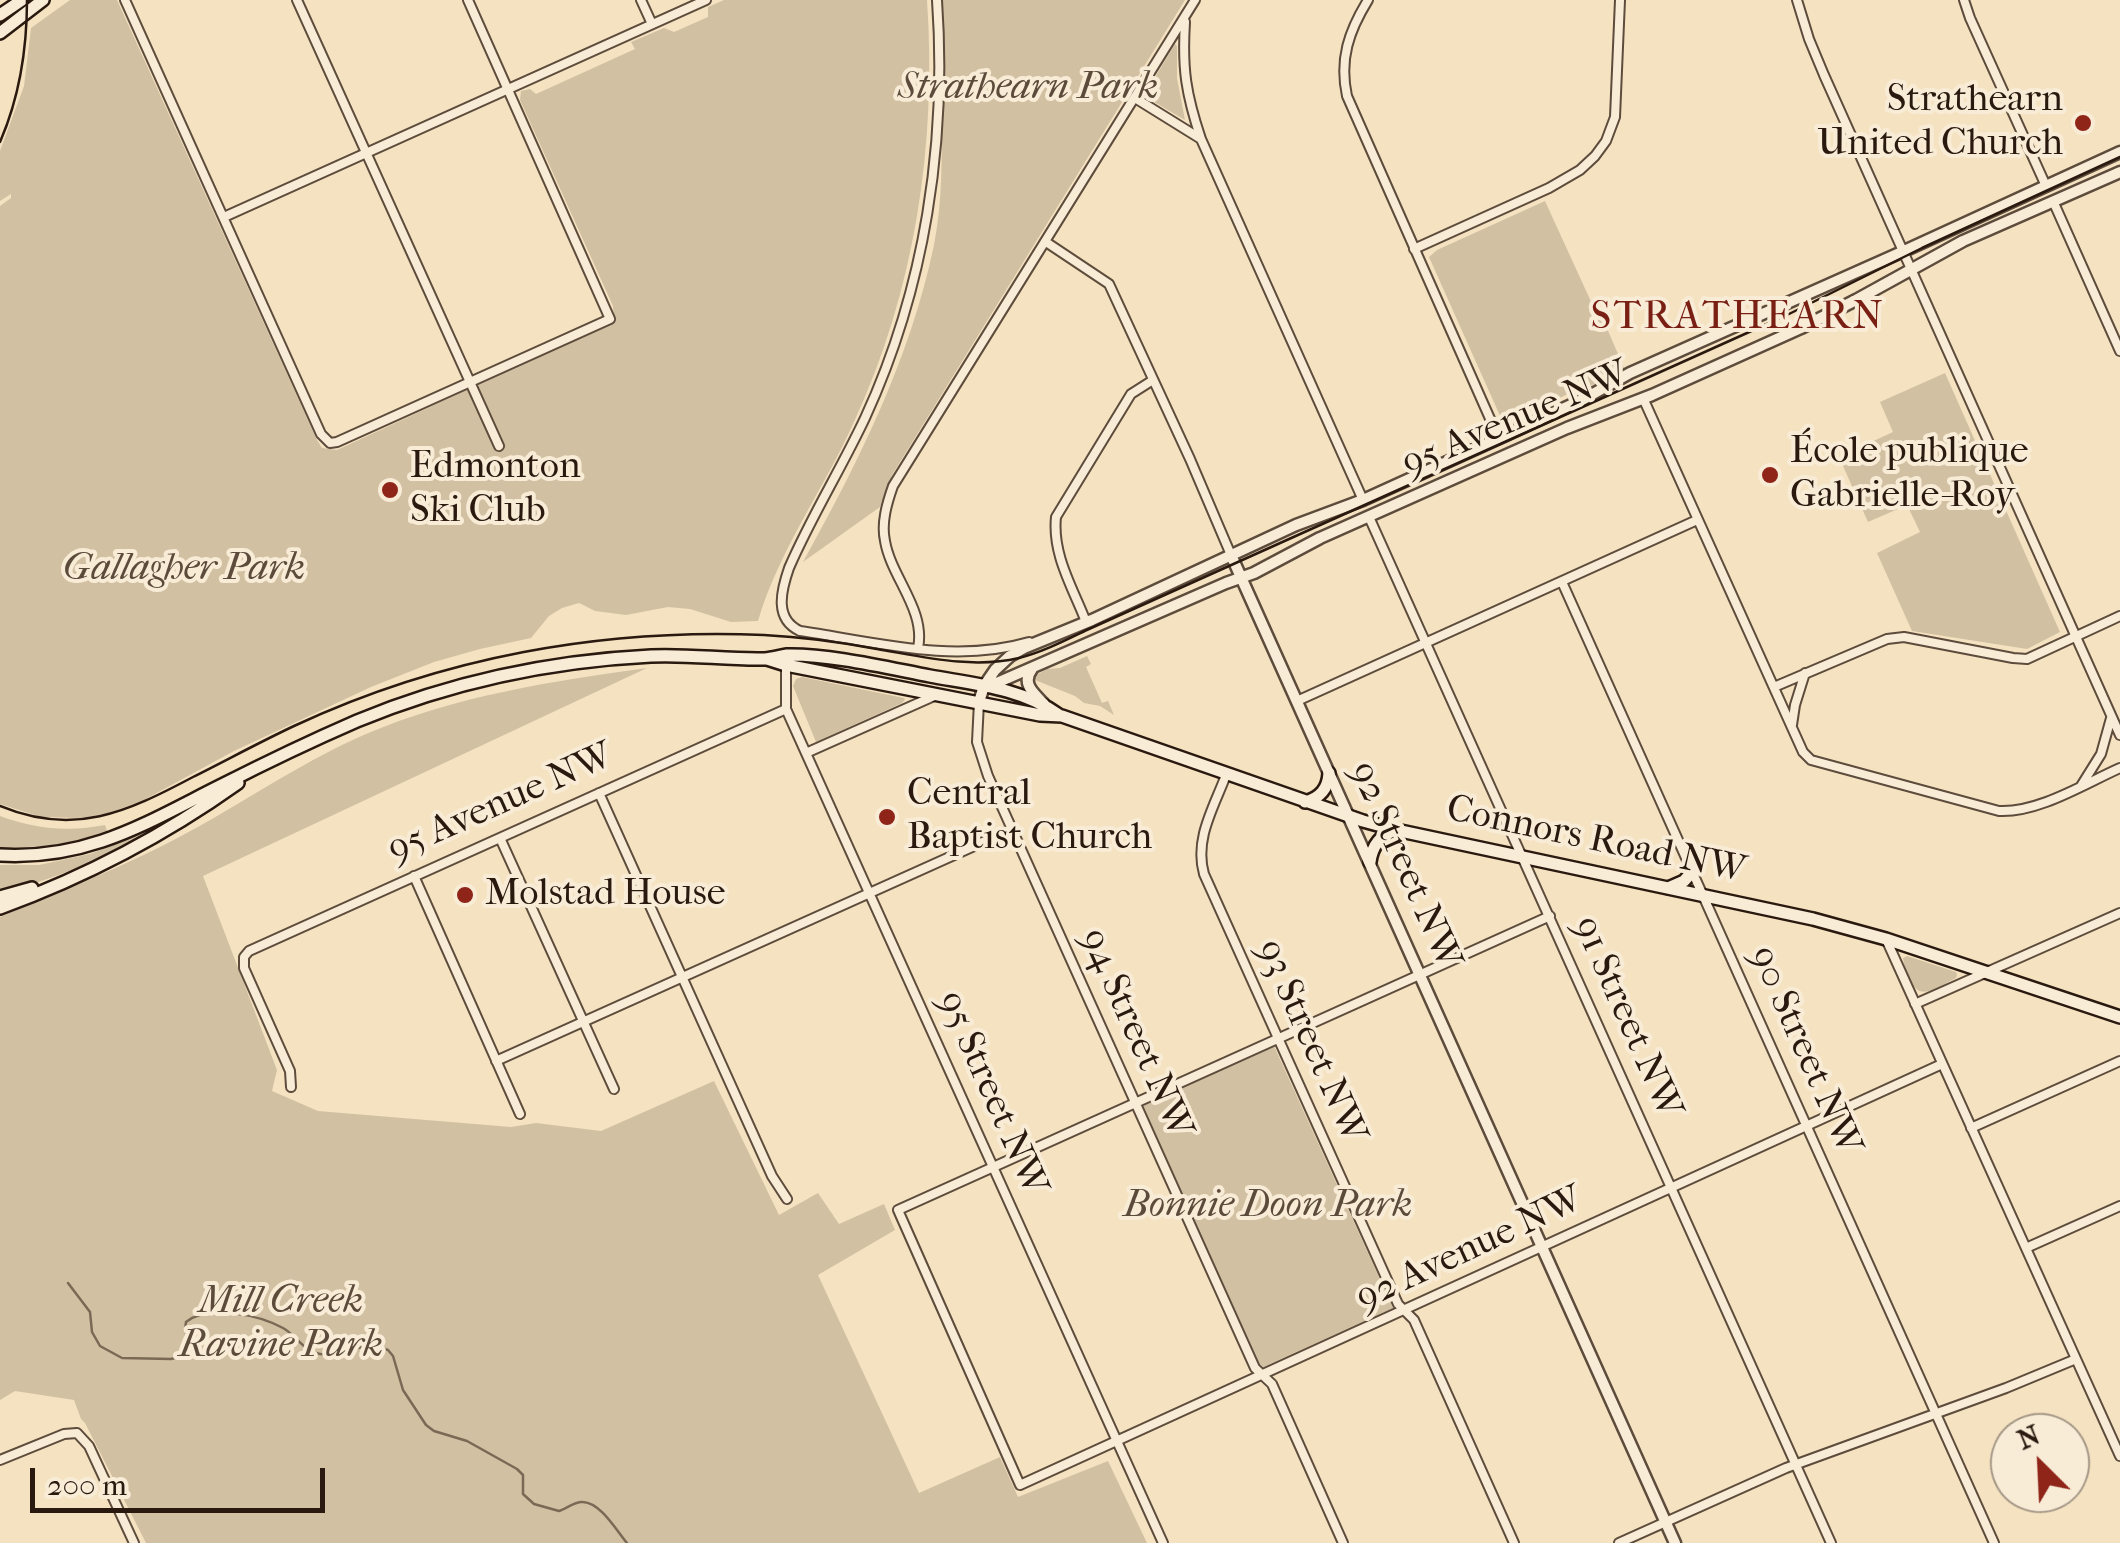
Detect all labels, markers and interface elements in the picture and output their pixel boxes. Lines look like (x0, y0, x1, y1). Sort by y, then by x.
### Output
park label: Strathearn Park (898, 66, 1158, 112)
place label: Strathearn United Church (1817, 78, 2063, 168)
marker: Strathearn United Church (2072, 112, 2094, 134)
district label: STRATHEARN (1591, 294, 1885, 342)
street label: 95 Avenue NW (1396, 352, 1636, 488)
place label: École publique Gabrielle-Roy (1790, 430, 2029, 520)
place label: Edmonton Ski Club (410, 445, 581, 534)
marker: École publique Gabrielle-Roy (1759, 464, 1781, 486)
marker: Edmonton Ski Club (379, 479, 401, 501)
park label: Gallagher Park (63, 547, 305, 593)
street label: 95 Avenue NW (381, 734, 621, 874)
street label: 92 Street NW (1338, 755, 1470, 977)
place label: Central Baptist Church (907, 772, 1152, 862)
street label: Connors Road NW (1442, 787, 1750, 895)
marker: Central Baptist Church (876, 806, 898, 828)
place label: Molstad House (485, 872, 726, 918)
marker: Molstad House (454, 884, 476, 906)
street label: 91 Street NW (1561, 910, 1691, 1126)
street label: 94 Street NW (1068, 922, 1202, 1146)
street label: 93 Street NW (1245, 933, 1375, 1151)
street label: 90 Street NW (1738, 940, 1870, 1162)
street label: 95 Street NW (926, 985, 1056, 1203)
street label: 92 Avenue NW (1350, 1178, 1590, 1322)
park label: Bonnie Doon Park (1124, 1184, 1412, 1230)
park label: Mill Creek Ravine Park (179, 1280, 383, 1370)
north arrow (1990, 1413, 2090, 1513)
text: N (2012, 1418, 2045, 1456)
scale bar (35, 1448, 330, 1510)
text: 200 m (47, 1468, 127, 1503)

